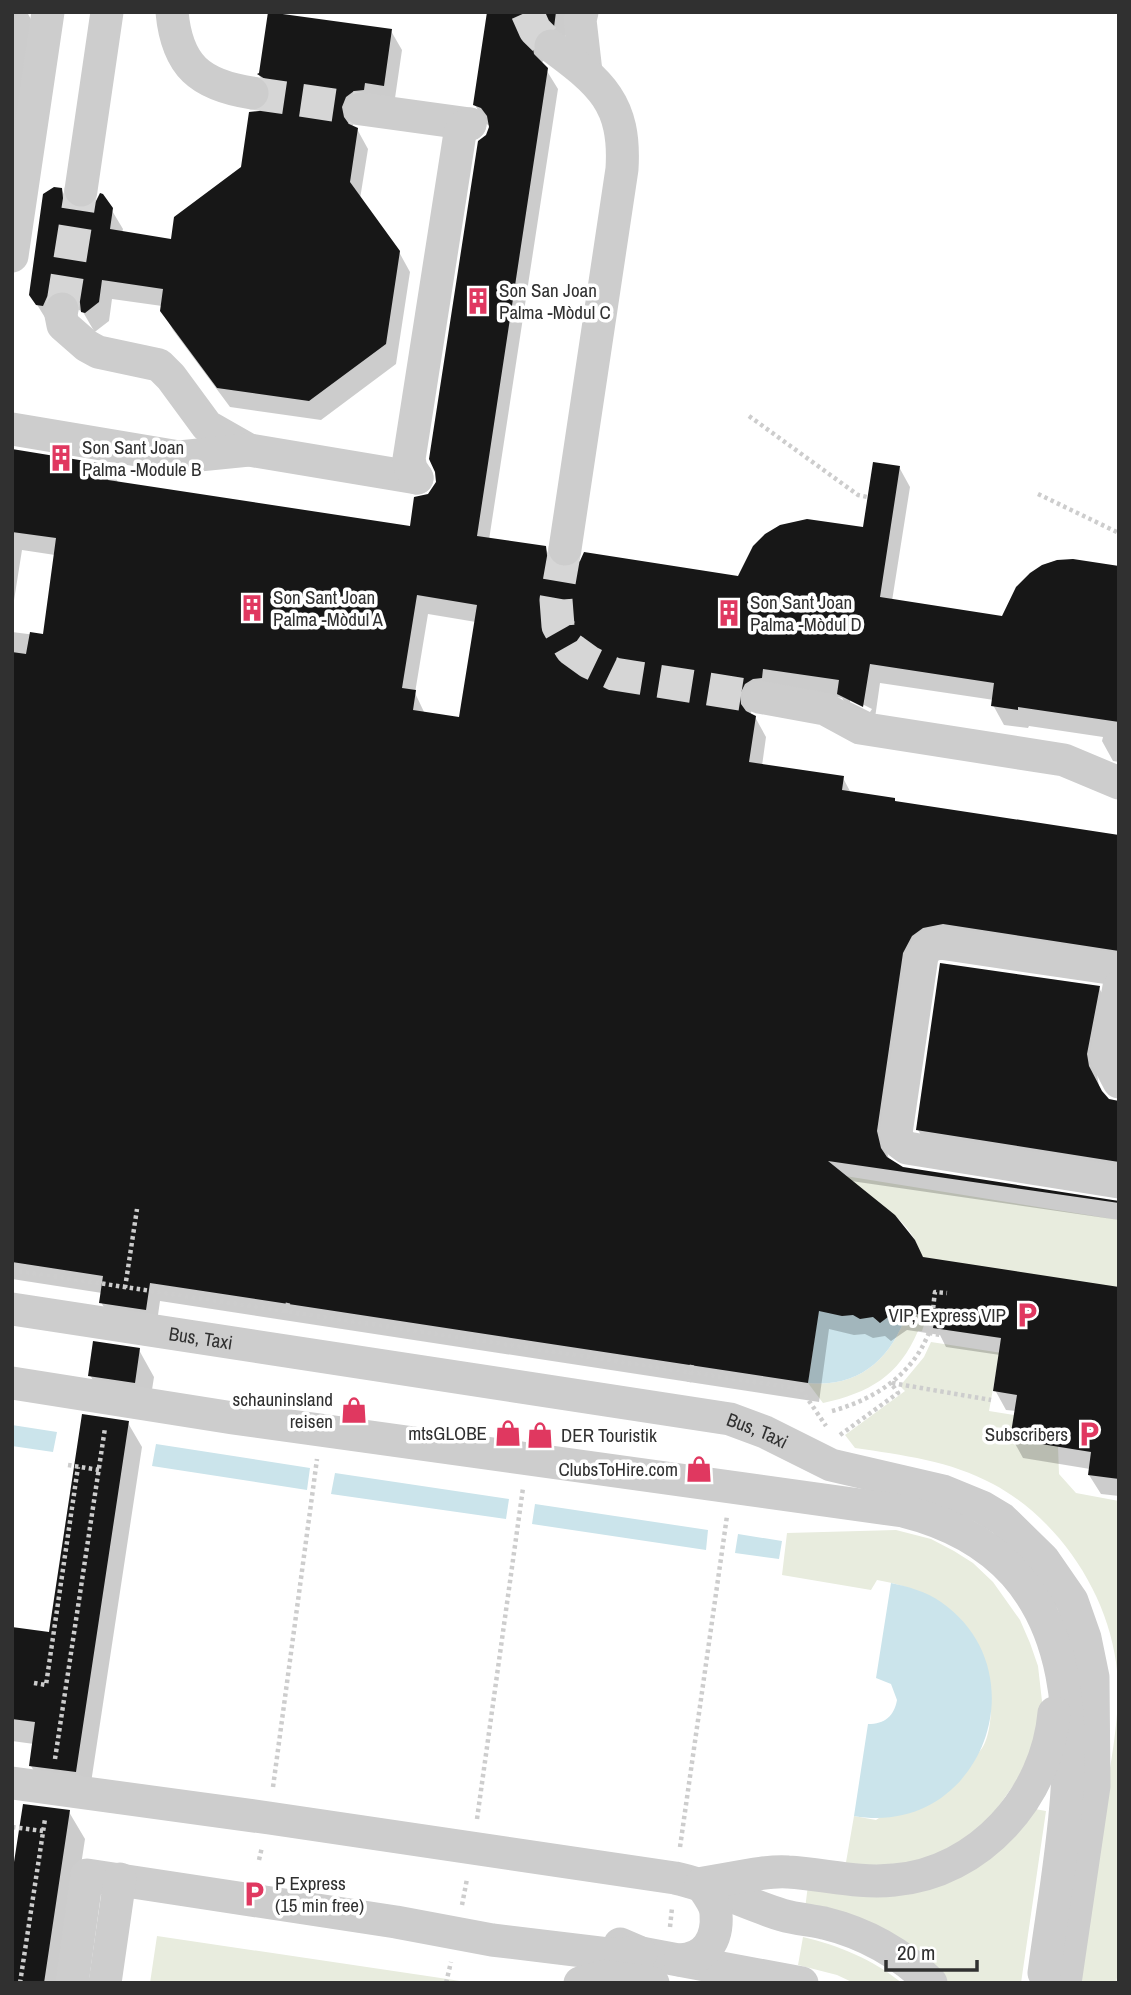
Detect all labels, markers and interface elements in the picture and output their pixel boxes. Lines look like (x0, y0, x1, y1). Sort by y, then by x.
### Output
place label: Son San Joan Palma -Mòdul C (499, 277, 611, 325)
building icon: Son San Joan Palma -Mòdul C (463, 286, 493, 316)
place label: Son Sant Joan Palma -Module B (82, 434, 202, 482)
building icon: Son Sant Joan Palma -Module B (46, 443, 76, 473)
place label: Son Sant Joan Palma -Mòdul A (273, 584, 384, 632)
place label: Son Sant Joan Palma -Mòdul D (750, 589, 862, 637)
building icon: Son Sant Joan Palma -Mòdul A (237, 593, 267, 623)
building icon: Son Sant Joan Palma -Mòdul D (714, 598, 744, 628)
parking icon: VIP, Express VIP (1012, 1300, 1042, 1330)
place label: VIP, Express VIP (888, 1302, 1006, 1328)
street label: Bus, Taxi (167, 1320, 235, 1356)
place label: schauninsland reisen (233, 1386, 333, 1434)
shop icon: schauninsland reisen (339, 1395, 369, 1425)
street label: Bus, Taxi (723, 1406, 793, 1455)
shop icon: mtsGLOBE (493, 1418, 523, 1448)
parking icon: Subscribers (1074, 1419, 1104, 1449)
place label: mtsGLOBE (408, 1420, 487, 1446)
shop icon: DER Touristik (525, 1420, 555, 1450)
place label: Subscribers (985, 1421, 1068, 1447)
place label: DER Touristik (561, 1422, 657, 1448)
shop icon: ClubsToHire.com (684, 1454, 714, 1484)
place label: ClubsToHire.com (559, 1456, 678, 1482)
place label: P Express (15 min free) (275, 1870, 364, 1918)
parking icon: P Express (15 min free) (239, 1879, 269, 1909)
scale bar (886, 1928, 977, 1972)
text: 20 m (897, 1938, 935, 1967)

